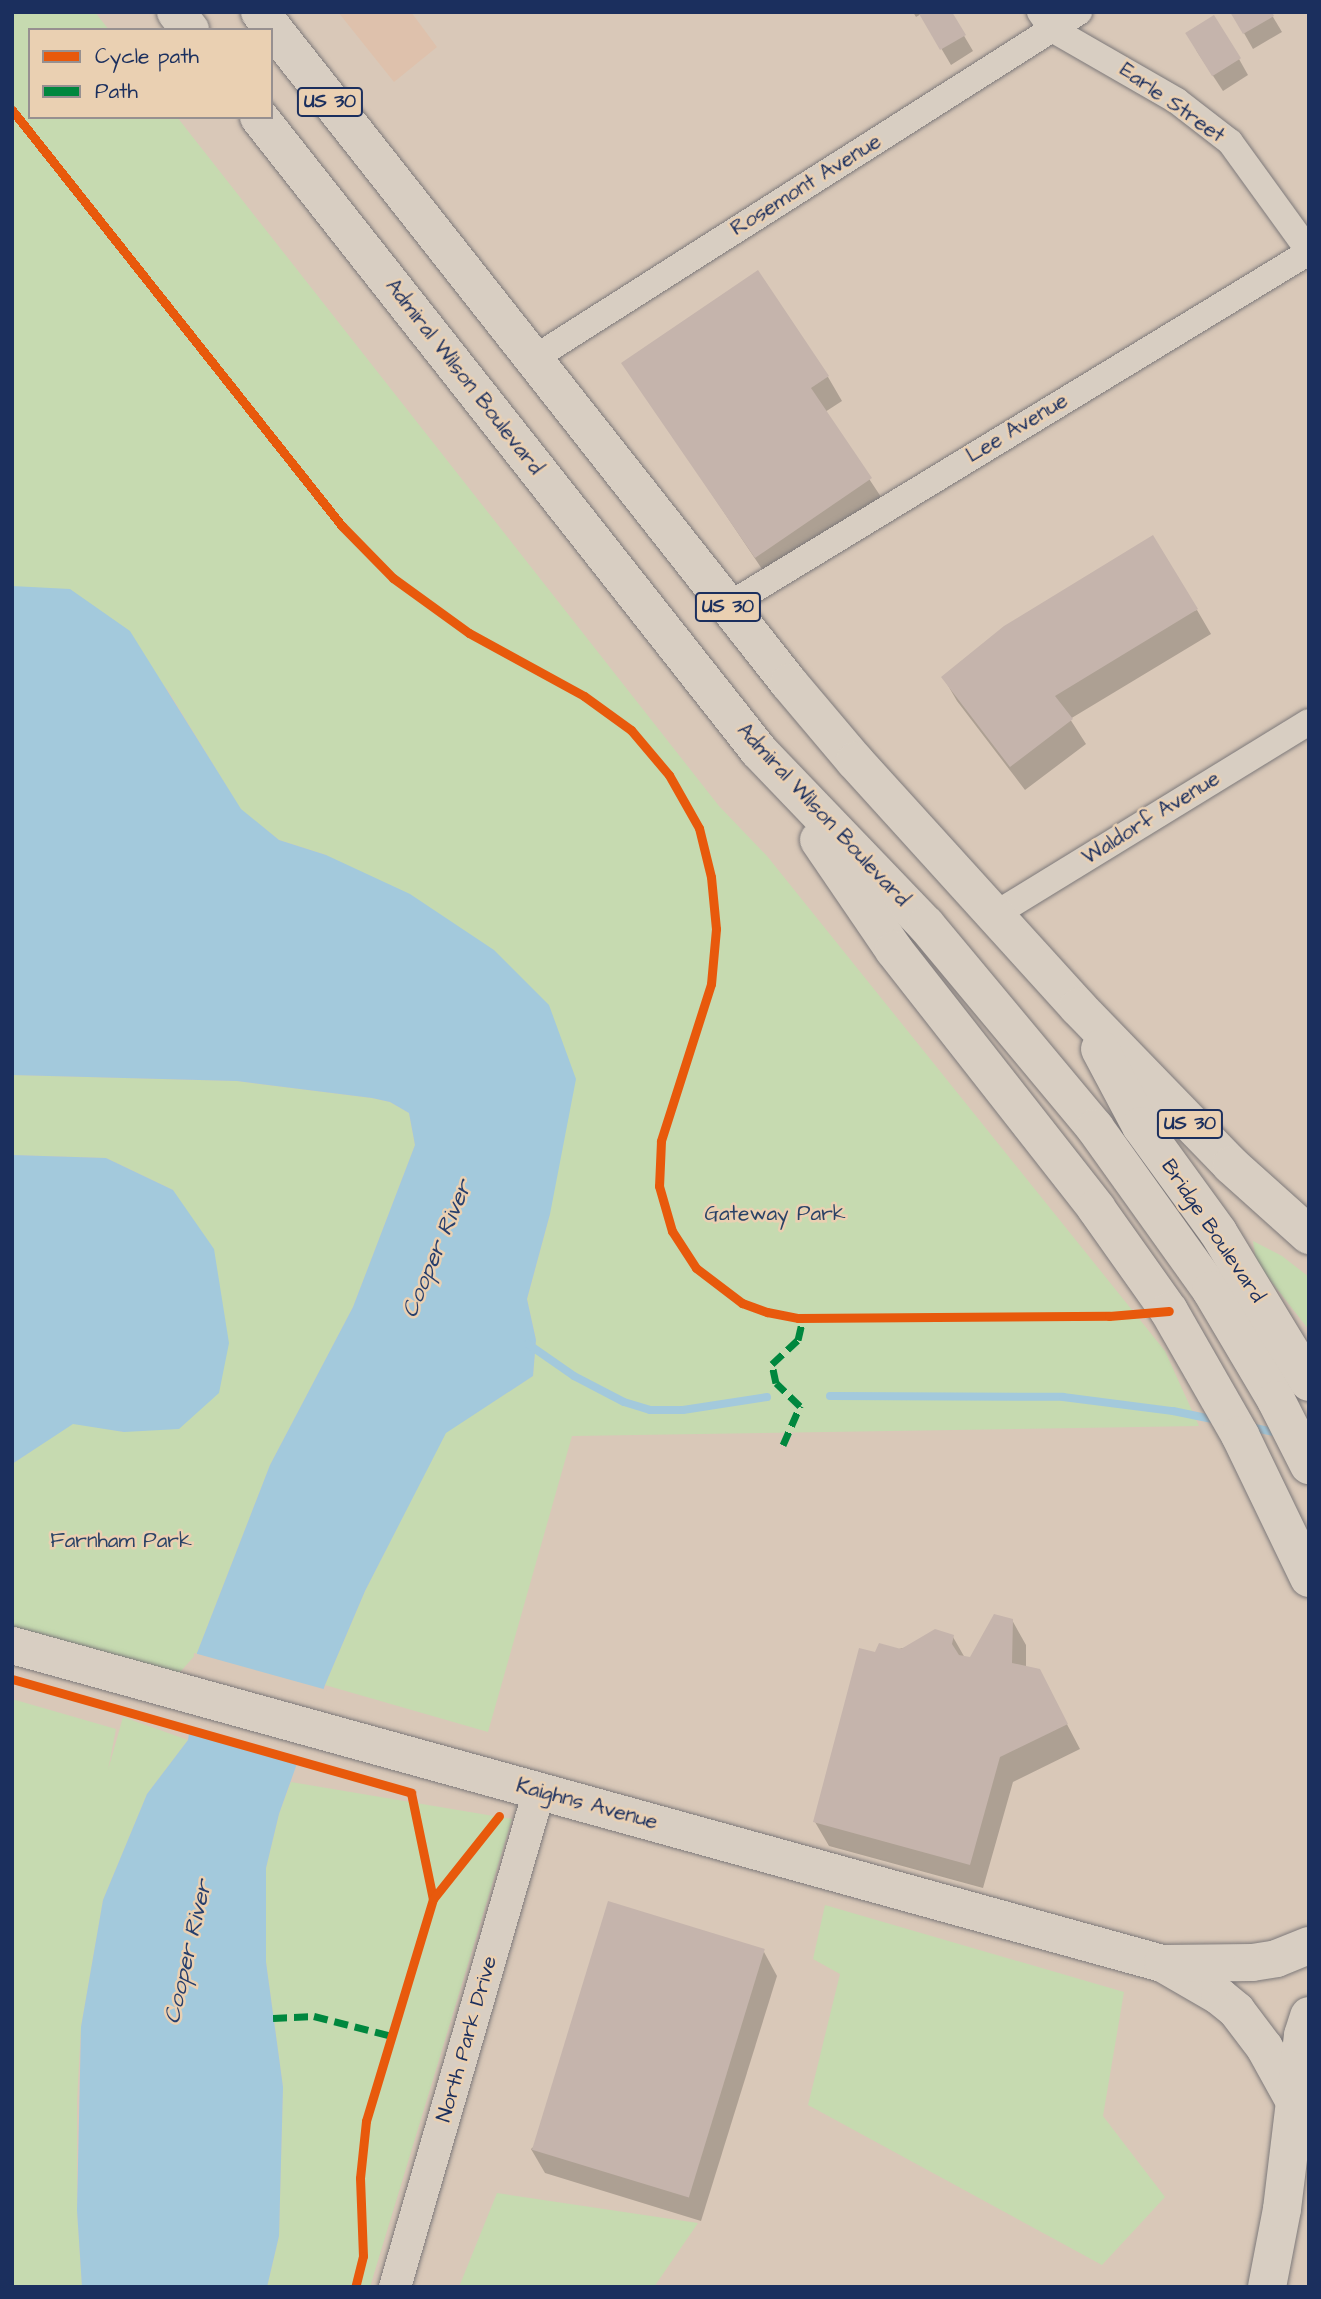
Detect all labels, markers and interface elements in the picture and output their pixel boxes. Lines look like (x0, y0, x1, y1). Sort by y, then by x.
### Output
legend (28, 28, 273, 119)
text: Cycle path (95, 42, 199, 71)
street label: Earle Street (1115, 58, 1229, 148)
text: Path (95, 77, 138, 106)
road number: US 30 (297, 86, 363, 118)
street label: Rosemont Avenue (726, 129, 886, 241)
street label: Admiral Wilson Boulevard (380, 274, 548, 480)
street label: Lee Avenue (962, 388, 1072, 468)
road number: US 30 (695, 592, 761, 622)
street label: Admiral Wilson Boulevard (732, 718, 914, 912)
street label: Waldorf Avenue (1078, 766, 1224, 870)
road number: US 30 (1157, 1108, 1223, 1140)
street label: Bridge Boulevard (1156, 1155, 1270, 1307)
water label: Cooper River (396, 1176, 478, 1322)
park label: Gateway Park (704, 1201, 846, 1227)
park label: Farnham Park (50, 1528, 192, 1554)
street label: Kaighns Avenue (513, 1773, 661, 1835)
water label: Cooper River (158, 1878, 218, 2026)
street label: North Park Drive (431, 1953, 503, 2125)

